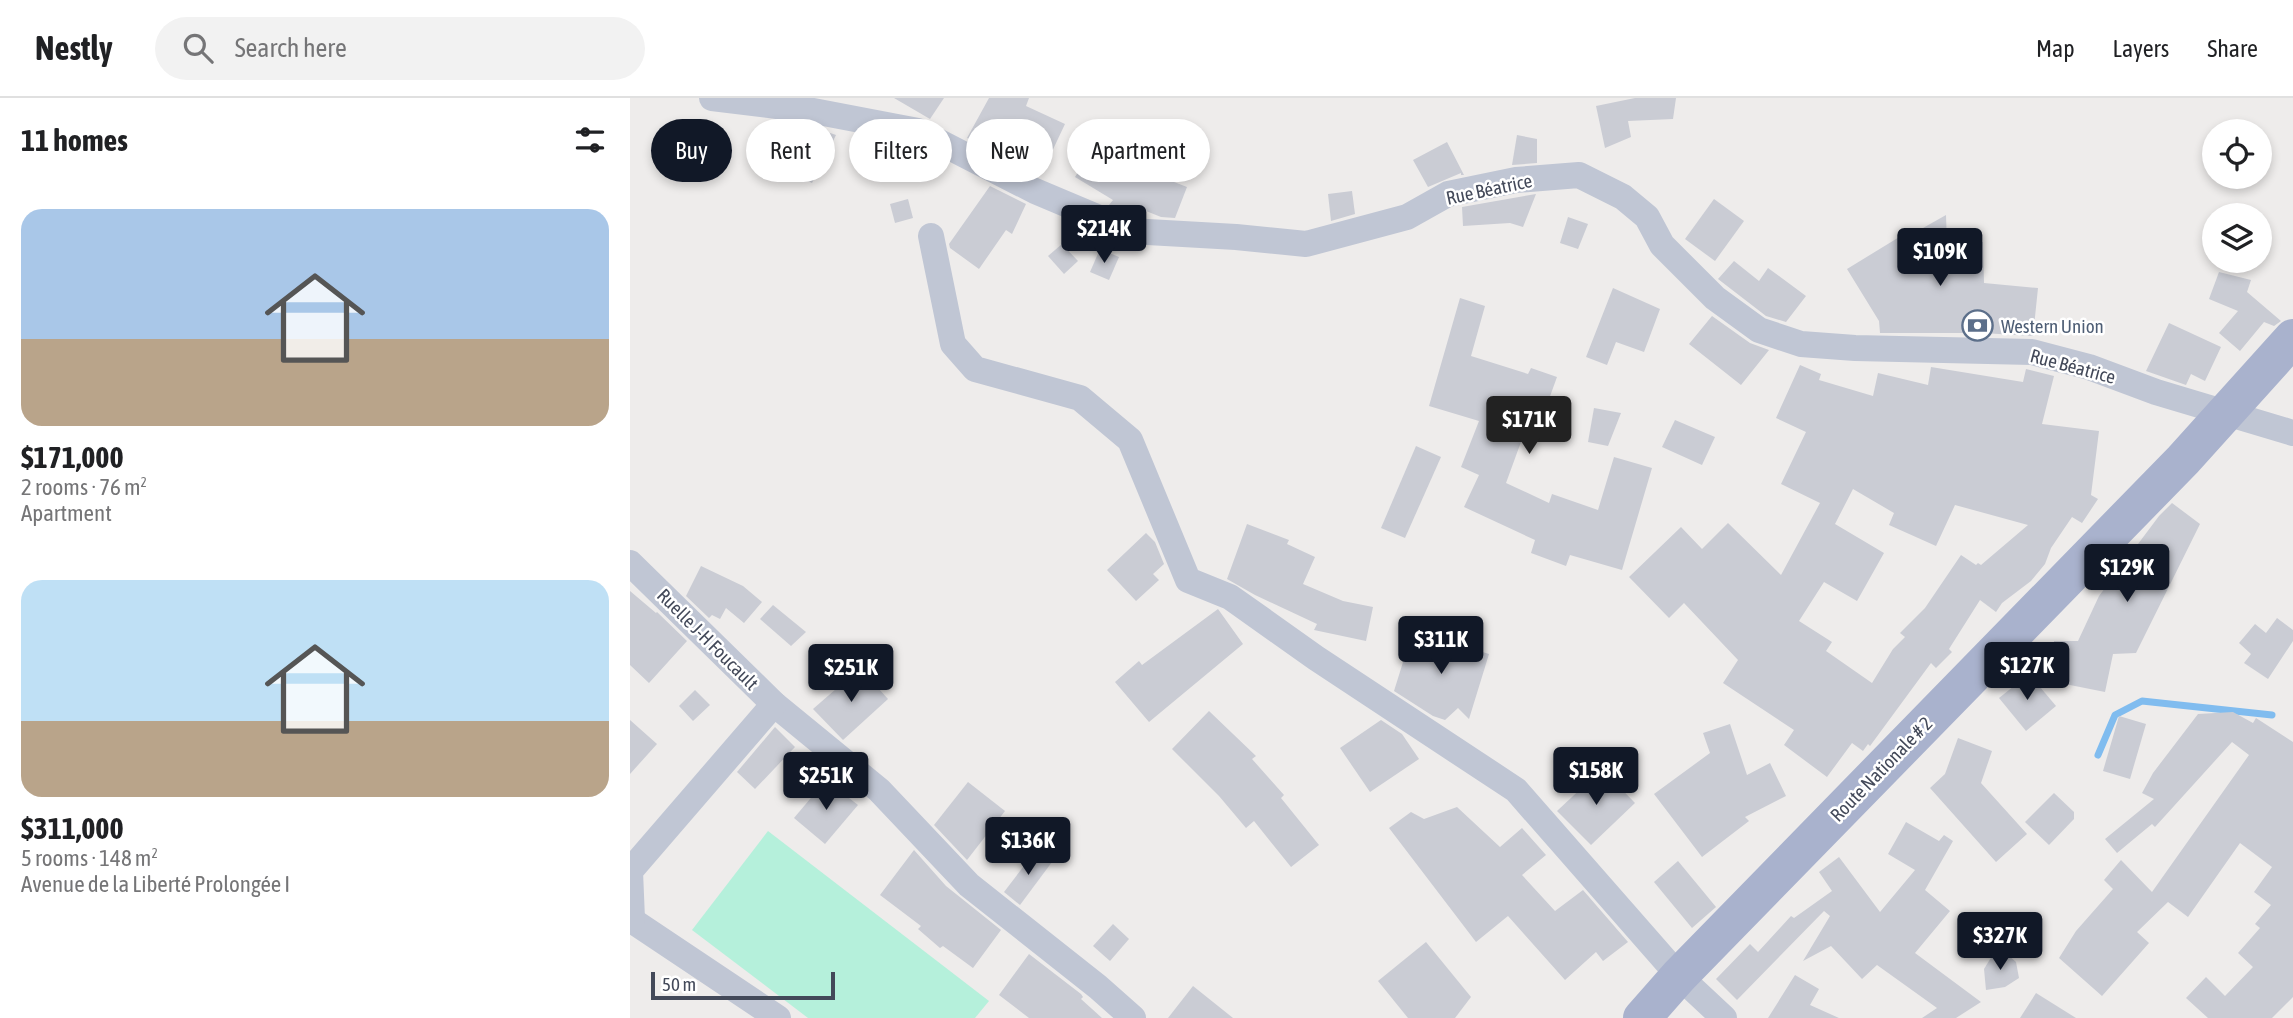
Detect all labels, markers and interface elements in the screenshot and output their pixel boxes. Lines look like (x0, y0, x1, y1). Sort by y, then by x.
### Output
search box (155, 17, 645, 80)
text: Nestly (35, 29, 113, 67)
icon: search (179, 29, 217, 67)
text: Search here (235, 33, 347, 63)
text: Map (2036, 35, 2075, 62)
text: Layers (2113, 35, 2169, 62)
text: Share (2207, 35, 2258, 62)
chip: Buy (651, 119, 732, 182)
chip: Rent (746, 119, 835, 182)
chip: Filters (849, 119, 952, 182)
chip: New (966, 119, 1053, 182)
chip: Apartment (1067, 119, 1210, 182)
map controls (2202, 119, 2272, 273)
button: locate (2202, 119, 2272, 189)
icon: filters (571, 121, 609, 159)
text: 11 homes (21, 123, 128, 157)
street label: Rue Béatrice (1444, 169, 1534, 209)
button: layers (2202, 203, 2272, 273)
pin: $214K (1055, 206, 1153, 265)
text: $214K (1077, 215, 1131, 241)
pin: $109K (1891, 228, 1989, 288)
text: $109K (1913, 238, 1967, 264)
icon: home (252, 255, 378, 381)
bank icon: Western Union (1961, 309, 1995, 343)
place label: Western Union (2001, 315, 2104, 337)
street label: Rue Béatrice (2028, 344, 2118, 388)
pin: $171K (1480, 396, 1578, 456)
text: $171K (1502, 406, 1556, 432)
text: $171,000 (21, 440, 124, 474)
text: 2 rooms · 76 m² (21, 474, 147, 500)
text: Apartment (21, 500, 112, 526)
pin: $129K (2078, 545, 2176, 604)
text: $129K (2100, 554, 2154, 580)
street label: Ruelle J-H Foucault (653, 584, 763, 694)
pin: $311K (1392, 616, 1490, 676)
icon: home (252, 626, 378, 752)
text: $311K (1414, 626, 1468, 652)
pin: $127K (1978, 642, 2076, 702)
pin: $251K (802, 644, 900, 704)
text: $127K (2000, 652, 2054, 678)
text: $251K (824, 654, 878, 680)
street label: Route Nationale # 2 (1826, 712, 1936, 826)
pin: $158K (1547, 748, 1645, 807)
pin: $251K (777, 752, 875, 812)
text: $158K (1569, 757, 1623, 783)
text: $251K (799, 762, 853, 788)
text: $311,000 (21, 811, 124, 845)
pin: $136K (979, 818, 1077, 877)
text: $136K (1001, 827, 1055, 853)
text: 5 rooms · 148 m² (21, 845, 158, 871)
text: Avenue de la Liberté Prolongée I (21, 871, 290, 897)
pin: $327K (1951, 912, 2049, 972)
text: $327K (1973, 922, 2027, 948)
scale bar (651, 969, 835, 1001)
text: 50 m (662, 973, 696, 995)

